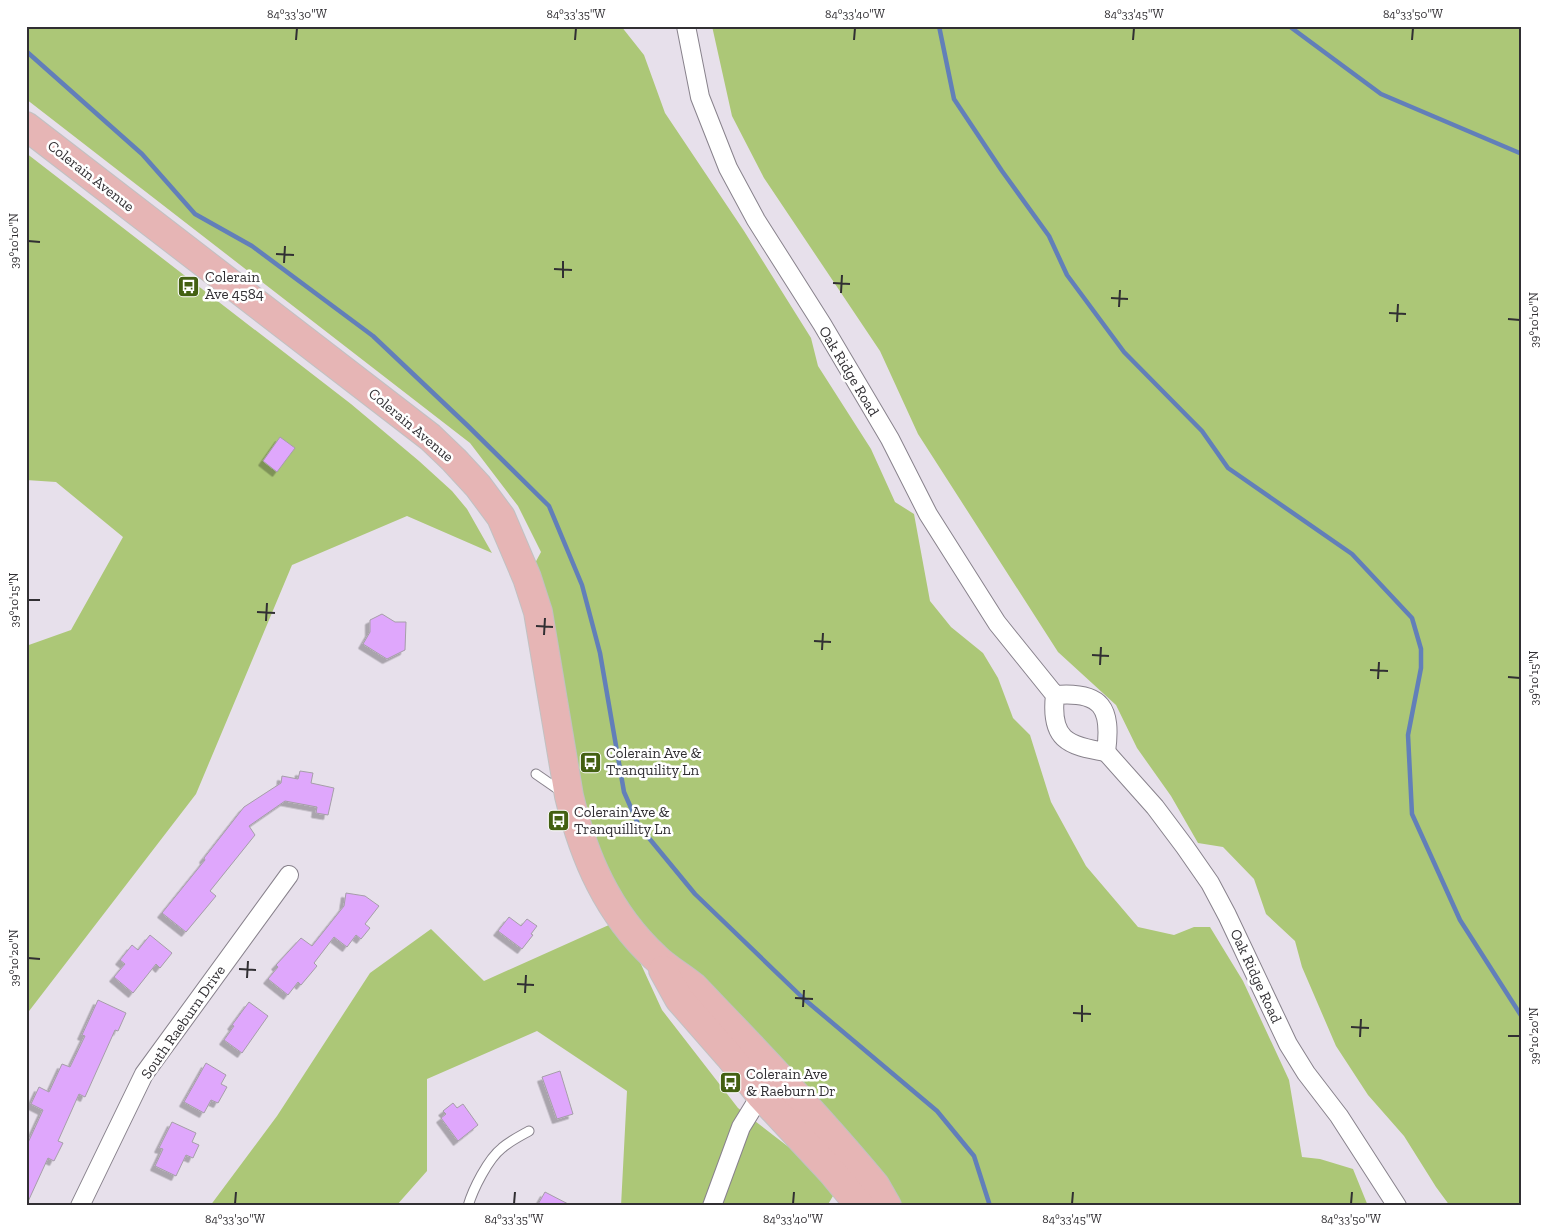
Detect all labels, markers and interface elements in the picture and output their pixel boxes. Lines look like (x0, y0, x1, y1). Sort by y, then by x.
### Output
text: 84°33'30"W (267, 7, 328, 21)
text: 84°33'35"W (546, 7, 606, 21)
text: 84°33'40"W (825, 7, 886, 21)
text: 84°33'45"W (1104, 7, 1164, 21)
text: 84°33'50"W (1383, 7, 1444, 21)
street label: Colerain Avenue (44, 137, 138, 215)
text: 39°10'10"N (7, 213, 21, 269)
place label: Colerain Ave 4584 (205, 268, 264, 303)
bus stop icon: Colerain Ave 4584 (177, 274, 201, 298)
text: 39°10'10"N (1527, 292, 1541, 348)
street label: Oak Ridge Road (815, 323, 883, 420)
street label: Colerain Avenue (365, 384, 457, 466)
text: 39°10'15"N (7, 572, 21, 627)
text: 39°10'15"N (1527, 650, 1541, 705)
place label: Colerain Ave & Tranquility Ln (606, 744, 702, 779)
bus stop icon: Colerain Ave & Tranquility Ln (578, 750, 602, 774)
place label: Colerain Ave & Tranquillity Ln (574, 803, 671, 838)
bus stop icon: Colerain Ave & Tranquillity Ln (546, 809, 570, 833)
street label: Oak Ridge Road (1226, 926, 1286, 1027)
text: 39°10'20"N (7, 929, 21, 987)
street label: South Raeburn Drive (137, 962, 229, 1082)
text: 39°10'20"N (1527, 1007, 1541, 1065)
place label: Colerain Ave & Raeburn Dr (746, 1065, 836, 1100)
bus stop icon: Colerain Ave & Raeburn Dr (718, 1071, 742, 1095)
text: 84°33'30"W (205, 1212, 266, 1226)
text: 84°33'35"W (484, 1212, 544, 1226)
text: 84°33'40"W (763, 1212, 824, 1226)
text: 84°33'45"W (1042, 1212, 1102, 1226)
text: 84°33'50"W (1321, 1212, 1382, 1226)

